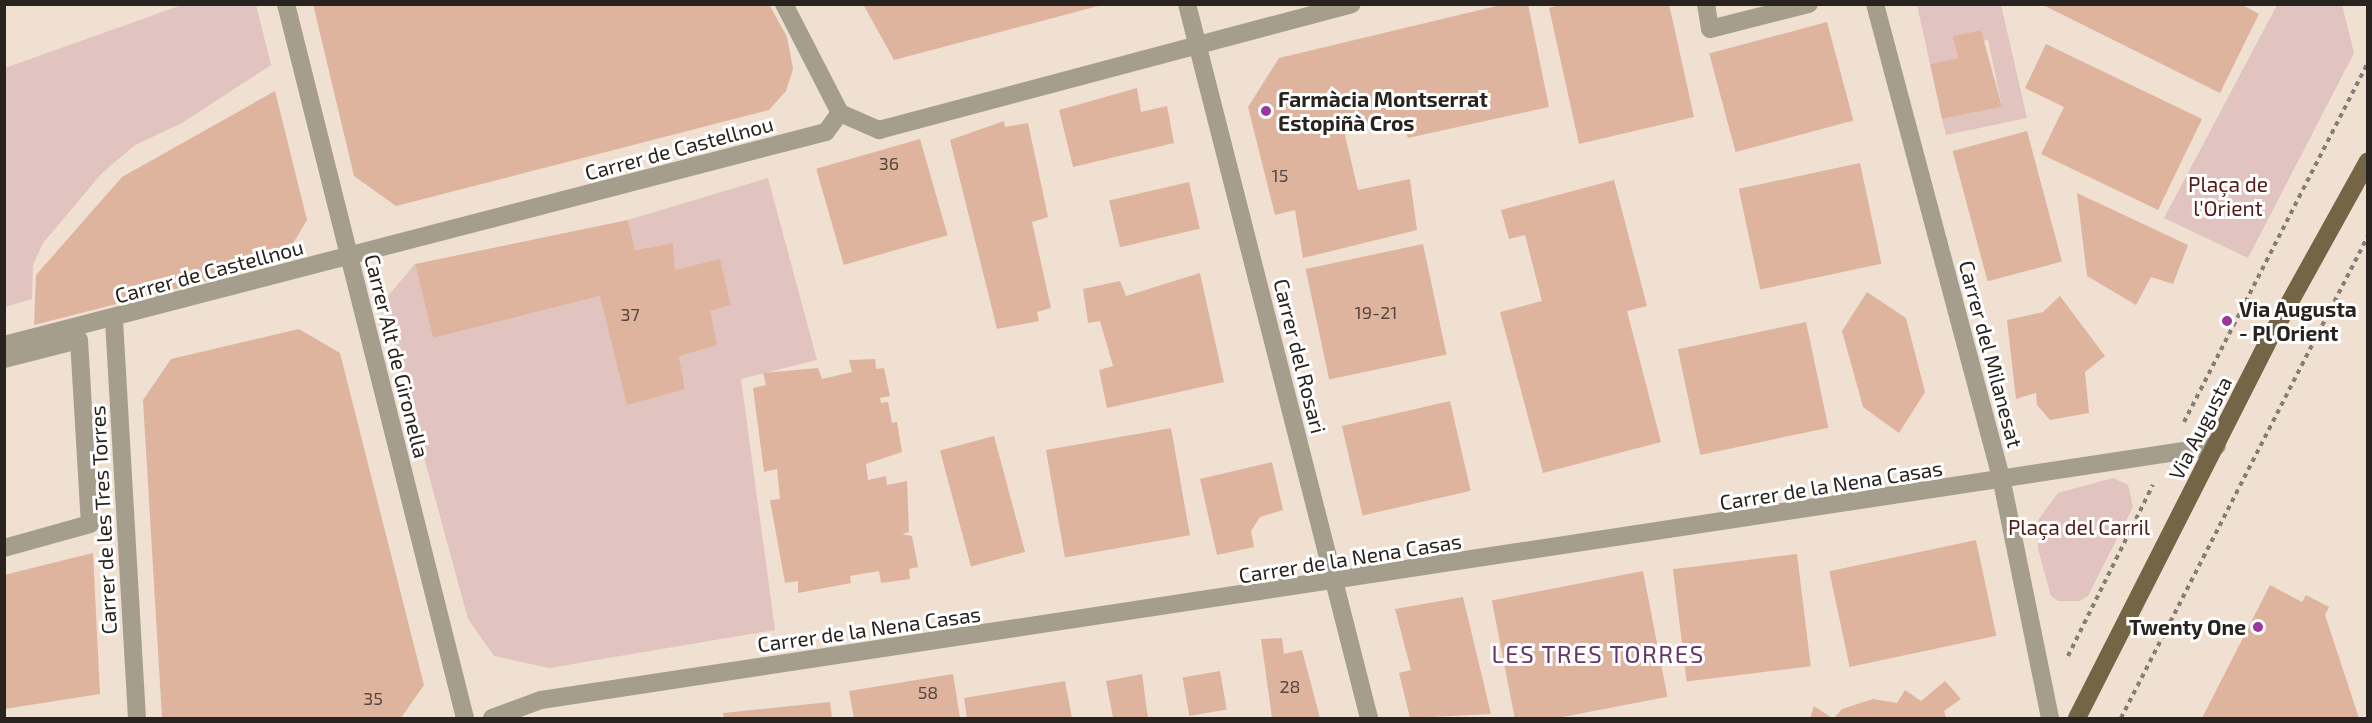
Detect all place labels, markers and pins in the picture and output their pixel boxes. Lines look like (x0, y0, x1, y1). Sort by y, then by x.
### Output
place label: Farmàcia Montserrat Estopiñà Cros (1278, 86, 1488, 136)
marker: Farmàcia Montserrat Estopiñà Cros (1259, 104, 1273, 118)
place label: Via Augusta - Pl Orient (2239, 296, 2357, 346)
marker: Via Augusta - Pl Orient (2220, 314, 2234, 328)
place label: Twenty One (2128, 614, 2246, 640)
marker: Twenty One (2251, 620, 2265, 634)

